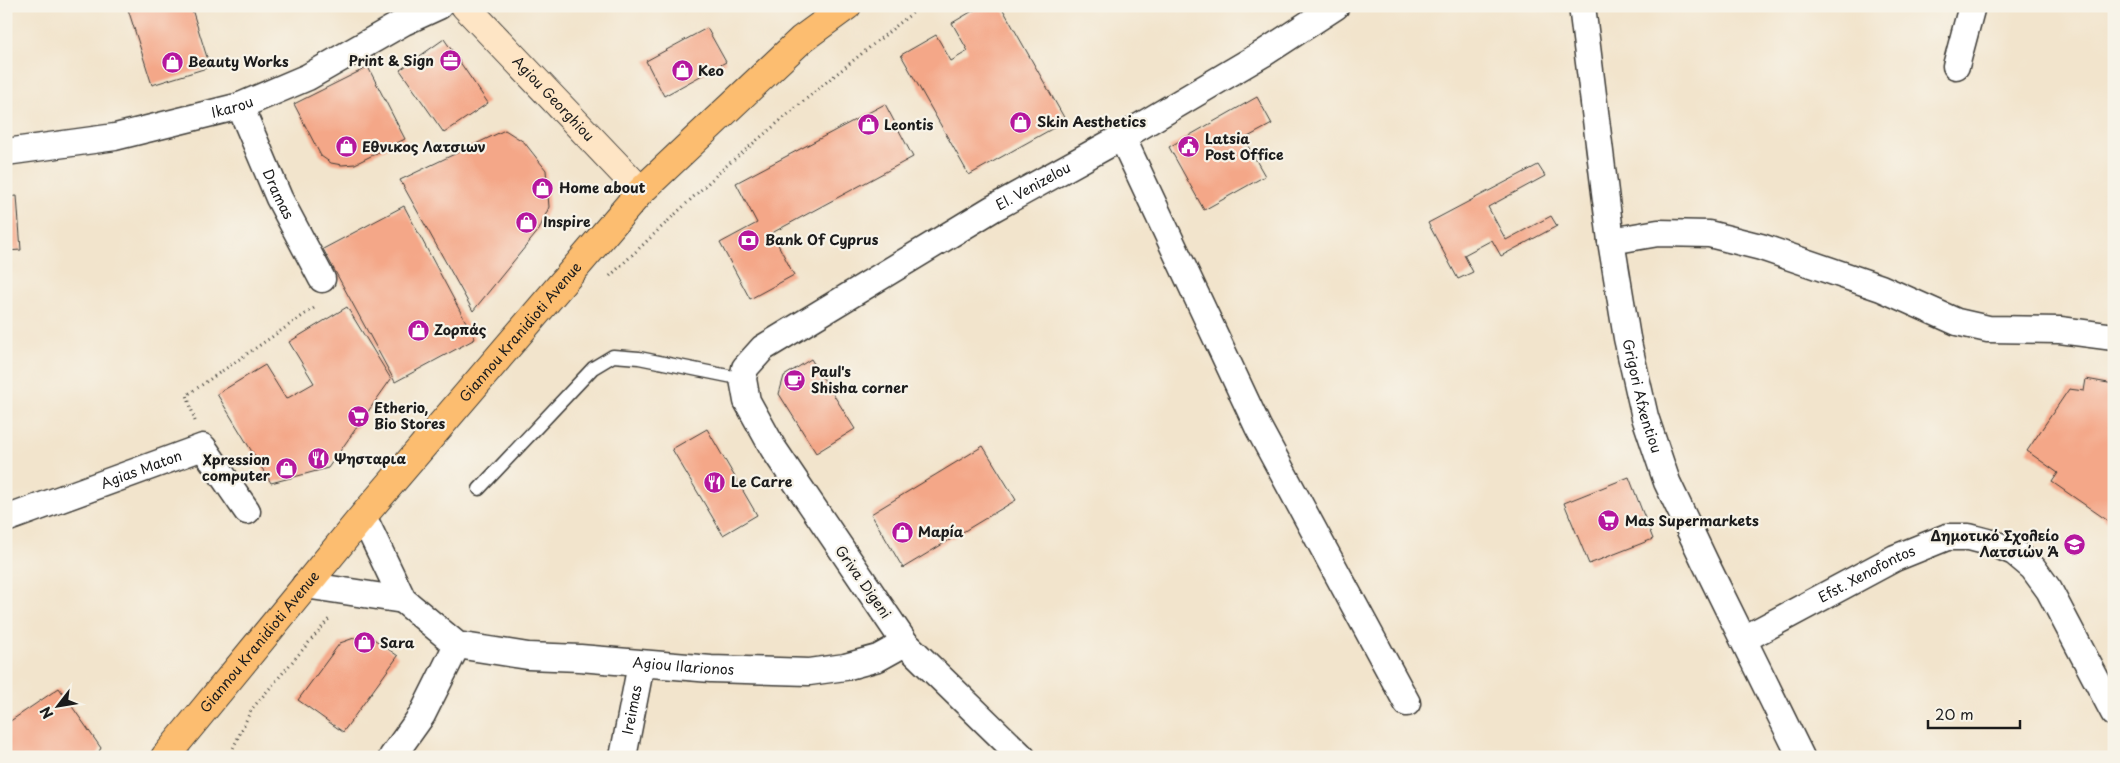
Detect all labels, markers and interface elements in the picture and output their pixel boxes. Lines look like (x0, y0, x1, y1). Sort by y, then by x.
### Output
office icon: Print & Sign (438, 49, 462, 73)
shop icon: Beauty Works (160, 50, 184, 74)
place label: Print & Sign (348, 50, 434, 71)
place label: Beauty Works (188, 51, 289, 72)
street label: Agiou Georghiou (508, 51, 599, 146)
shop icon: Keo (670, 59, 694, 83)
place label: Keo (698, 60, 724, 81)
street label: Ikarou (209, 91, 256, 123)
shop icon: Skin Aesthetics (1009, 110, 1033, 134)
place label: Skin Aesthetics (1037, 111, 1146, 132)
shop icon: Leontis (856, 113, 880, 137)
place label: Leontis (884, 114, 934, 135)
place label: Latsia Post Office (1205, 128, 1284, 165)
shop icon: Εθνικος Λατσιων (334, 135, 358, 159)
public building icon: Latsia Post Office (1177, 135, 1201, 159)
place label: Εθνικος Λατσιων (362, 136, 486, 157)
street label: El. Venizelou (992, 156, 1074, 215)
street label: Dramas (258, 166, 299, 223)
shop icon: Home about (531, 176, 555, 200)
place label: Home about (559, 177, 646, 198)
shop icon: Inspire (515, 210, 539, 234)
place label: Inspire (543, 211, 591, 232)
bank icon: Bank Of Cyprus (737, 228, 761, 252)
place label: Bank Of Cyprus (765, 229, 879, 250)
street label: Giannou Kranidioti Avenue (454, 257, 586, 406)
shop icon: Ζορπάς (406, 318, 430, 342)
place label: Ζορπάς (434, 319, 487, 340)
street label: Grigori Afxentiou (1618, 337, 1667, 456)
place label: Paul's Shisha corner (811, 361, 909, 398)
cafe icon: Paul's Shisha corner (783, 368, 807, 392)
place label: Etherio, Bio Stores (374, 397, 446, 434)
supermarket icon: Etherio, Bio Stores (346, 404, 370, 428)
street label: Agias Maton (97, 445, 185, 494)
restaurant icon: Ψησταρια (306, 447, 330, 471)
place label: Ψησταρια (334, 448, 406, 469)
place label: Xpression computer (202, 449, 271, 486)
shop icon: Xpression computer (274, 456, 298, 480)
restaurant icon: Le Carre (703, 470, 727, 494)
place label: Le Carre (731, 471, 793, 492)
supermarket icon: Mas Supermarkets (1597, 509, 1621, 533)
place label: Mas Supermarkets (1625, 510, 1759, 531)
shop icon: Mapía (890, 520, 914, 544)
place label: Mapía (918, 521, 964, 542)
place label: Δημοτικό Σχολείο Λατσιών Α΄ (1930, 525, 2059, 562)
school or university icon: Δημοτικό Σχολείο Λατσιών Α΄ (2063, 532, 2087, 556)
street label: Efst. Xenofontos (1814, 540, 1918, 607)
street label: Griva Digeni (830, 541, 896, 623)
street label: Giannou Kranidioti Avenue (194, 566, 324, 717)
shop icon: Sara (352, 631, 376, 655)
place label: Sara (380, 632, 415, 653)
street label: Agiou Ilarionos (632, 651, 735, 680)
north arrow (32, 680, 82, 730)
street label: Ireimas (617, 683, 647, 736)
scale bar (1928, 698, 2020, 730)
text: 20 m (1935, 702, 1974, 725)
text: N (35, 703, 58, 723)

